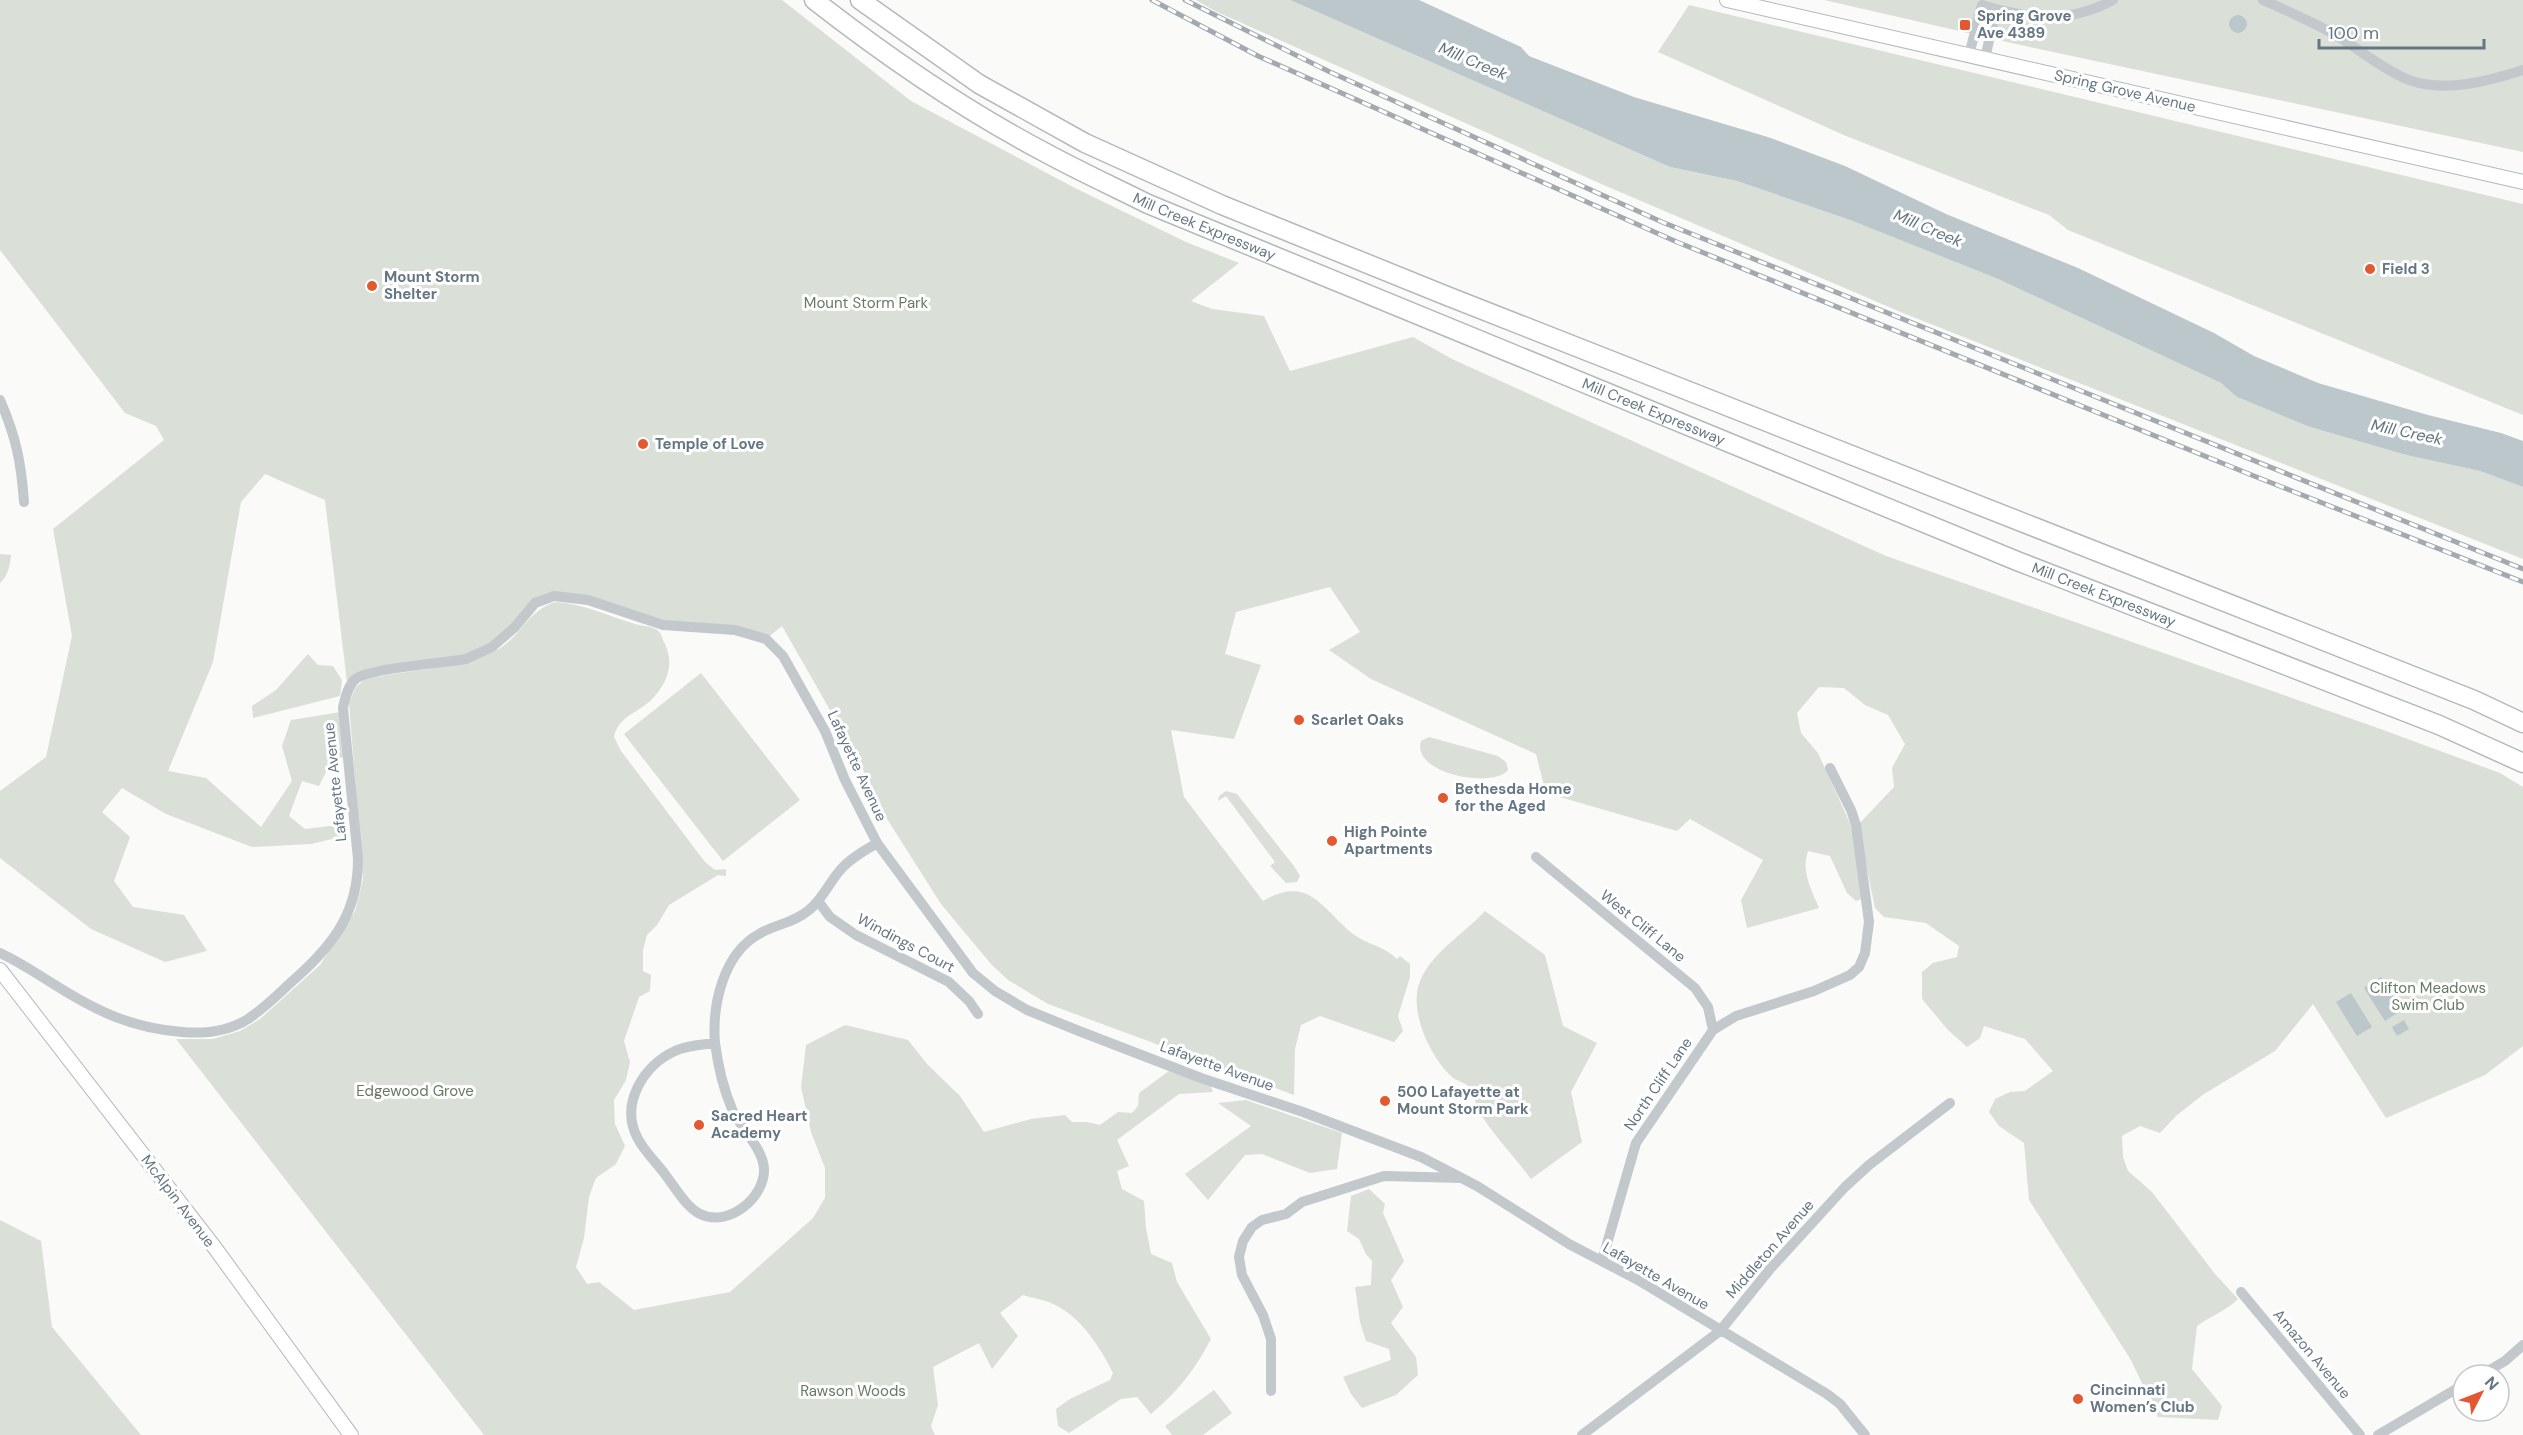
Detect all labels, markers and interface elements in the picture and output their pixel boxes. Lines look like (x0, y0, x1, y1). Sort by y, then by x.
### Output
place label: Spring Grove Ave 4389 (1977, 6, 2072, 43)
scale bar (2319, 12, 2484, 50)
marker: Spring Grove Ave 4389 (1958, 18, 1972, 32)
text: 100 m (2328, 21, 2379, 45)
water label: Mill Creek (1435, 37, 1511, 85)
street label: Spring Grove Avenue (2052, 65, 2198, 117)
street label: Mill Creek Expressway (1129, 188, 1279, 266)
water label: Mill Creek (1890, 204, 1966, 252)
place label: Field 3 (2382, 259, 2430, 279)
marker: Field 3 (2363, 262, 2377, 276)
place label: Mount Storm Shelter (384, 267, 480, 304)
marker: Mount Storm Shelter (365, 279, 379, 293)
park label: Mount Storm Park (804, 293, 929, 313)
street label: Mill Creek Expressway (1579, 373, 1729, 450)
water label: Mill Creek (2369, 414, 2446, 450)
place label: Temple of Love (655, 434, 764, 454)
marker: Temple of Love (636, 437, 650, 451)
street label: Mill Creek Expressway (2029, 558, 2179, 632)
street label: Lafayette Avenue (823, 708, 891, 824)
place label: Scarlet Oaks (1311, 710, 1404, 730)
marker: Scarlet Oaks (1292, 713, 1306, 727)
street label: Lafayette Avenue (319, 721, 351, 843)
place label: Bethesda Home for the Aged (1455, 779, 1571, 816)
marker: Bethesda Home for the Aged (1436, 791, 1450, 805)
place label: High Pointe Apartments (1344, 822, 1433, 859)
marker: High Pointe Apartments (1325, 834, 1339, 848)
street label: West Cliff Lane (1596, 885, 1690, 967)
street label: Windings Court (854, 909, 958, 977)
park label: Clifton Meadows Swim Club (2370, 978, 2486, 1015)
street label: North Cliff Lane (1619, 1033, 1697, 1135)
street label: Lafayette Avenue (1157, 1036, 1277, 1096)
park label: Edgewood Grove (356, 1081, 474, 1101)
place label: 500 Lafayette at Mount Storm Park (1397, 1082, 1529, 1119)
marker: 500 Lafayette at Mount Storm Park (1378, 1094, 1392, 1108)
place label: Sacred Heart Academy (711, 1106, 808, 1143)
marker: Sacred Heart Academy (692, 1118, 706, 1132)
street label: McAlpin Avenue (137, 1151, 219, 1251)
street label: Middleton Avenue (1722, 1195, 1818, 1303)
street label: Lafayette Avenue (1599, 1237, 1713, 1315)
street label: Amazon Avenue (2269, 1305, 2355, 1403)
north arrow (2451, 1363, 2511, 1423)
text: N (2480, 1372, 2503, 1395)
place label: Cincinnati Women’s Club (2090, 1380, 2195, 1417)
park label: Rawson Woods (800, 1381, 906, 1401)
marker: Cincinnati Women’s Club (2071, 1392, 2085, 1406)

